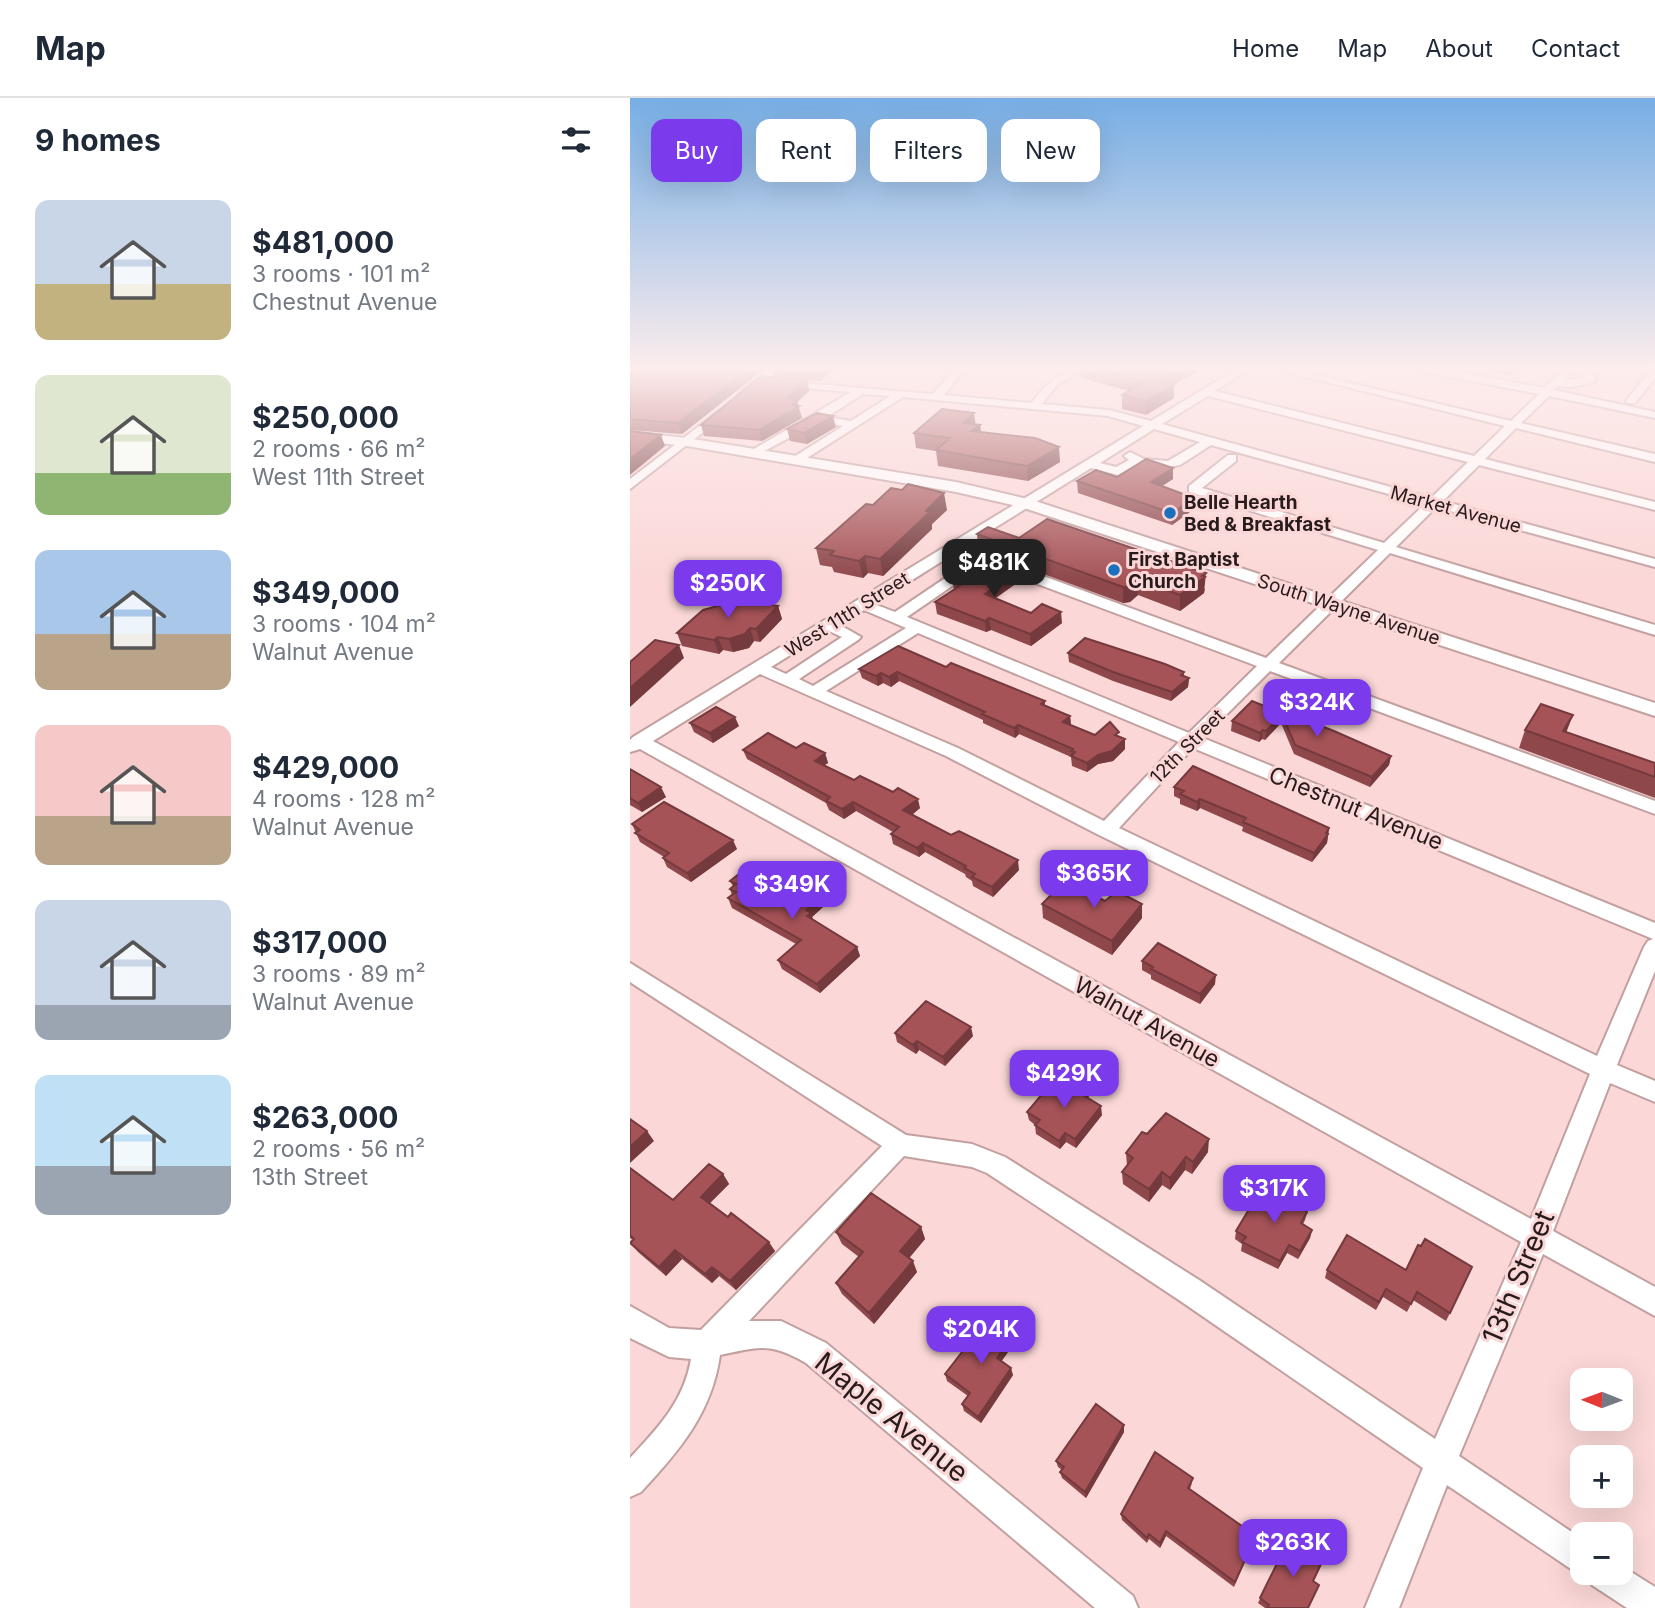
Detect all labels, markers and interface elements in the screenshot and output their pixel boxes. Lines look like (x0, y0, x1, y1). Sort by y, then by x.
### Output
text: Map (35, 28, 106, 68)
text: Home (1232, 34, 1299, 63)
text: Map (1337, 34, 1387, 63)
text: About (1425, 34, 1493, 63)
text: Contact (1531, 34, 1620, 63)
chip: Buy (651, 119, 742, 182)
chip: Rent (756, 119, 856, 182)
chip: Filters (870, 119, 987, 182)
chip: New (1001, 119, 1100, 182)
icon: filters (557, 121, 595, 159)
text: 9 homes (35, 122, 161, 158)
text: $481,000 (252, 224, 394, 260)
icon: home (91, 228, 175, 312)
text: 3 rooms · 101 m² (252, 260, 430, 288)
text: Chestnut Avenue (252, 288, 437, 316)
text: $250,000 (252, 399, 399, 435)
icon: home (91, 403, 175, 487)
text: 2 rooms · 66 m² (252, 435, 426, 463)
text: West 11th Street (252, 463, 425, 491)
street label: Market Avenue (1388, 481, 1524, 538)
place label: Belle Hearth Bed & Breakfast (1184, 491, 1331, 536)
marker: Belle Hearth Bed & Breakfast (1162, 505, 1178, 521)
pin: $481K (945, 540, 1043, 599)
text: $481K (958, 548, 1030, 576)
place label: First Baptist Church (1128, 548, 1239, 593)
pin: $250K (679, 560, 777, 620)
marker: First Baptist Church (1106, 562, 1122, 578)
street label: West 11th Street (781, 567, 914, 662)
text: $250K (690, 569, 766, 597)
street label: South Wayne Avenue (1255, 569, 1443, 650)
text: $349,000 (252, 574, 400, 610)
icon: home (91, 578, 175, 662)
text: 3 rooms · 104 m² (252, 610, 436, 638)
text: Walnut Avenue (252, 638, 414, 666)
pin: $324K (1268, 680, 1366, 739)
text: $324K (1279, 688, 1355, 716)
street label: 12th Street (1145, 704, 1229, 788)
text: $429,000 (252, 749, 399, 785)
icon: home (91, 753, 175, 837)
street label: Chestnut Avenue (1265, 760, 1447, 856)
text: 4 rooms · 128 m² (252, 785, 435, 813)
text: Walnut Avenue (252, 813, 414, 841)
pin: $365K (1045, 850, 1143, 910)
text: $365K (1056, 859, 1132, 887)
pin: $349K (743, 862, 841, 921)
text: $349K (754, 870, 830, 898)
text: $317,000 (252, 924, 387, 960)
icon: home (91, 928, 175, 1012)
text: 3 rooms · 89 m² (252, 960, 426, 988)
street label: Walnut Avenue (1069, 970, 1225, 1074)
text: Walnut Avenue (252, 988, 414, 1016)
pin: $429K (1015, 1051, 1113, 1110)
text: $429K (1026, 1059, 1102, 1087)
text: $263,000 (252, 1099, 399, 1135)
icon: home (91, 1103, 175, 1187)
text: 2 rooms · 56 m² (252, 1135, 425, 1163)
text: 13th Street (252, 1163, 368, 1191)
pin: $317K (1225, 1166, 1323, 1225)
text: $317K (1239, 1174, 1309, 1202)
street label: 13th Street (1475, 1205, 1561, 1349)
pin: $204K (932, 1306, 1030, 1366)
text: $204K (942, 1315, 1020, 1343)
street label: Maple Avenue (808, 1345, 976, 1489)
north arrow (1570, 1368, 1633, 1432)
map controls (1570, 1368, 1633, 1585)
button: + (1570, 1445, 1633, 1508)
pin: $263K (1244, 1520, 1342, 1579)
button: − (1570, 1522, 1633, 1585)
text: $263K (1255, 1528, 1331, 1556)

